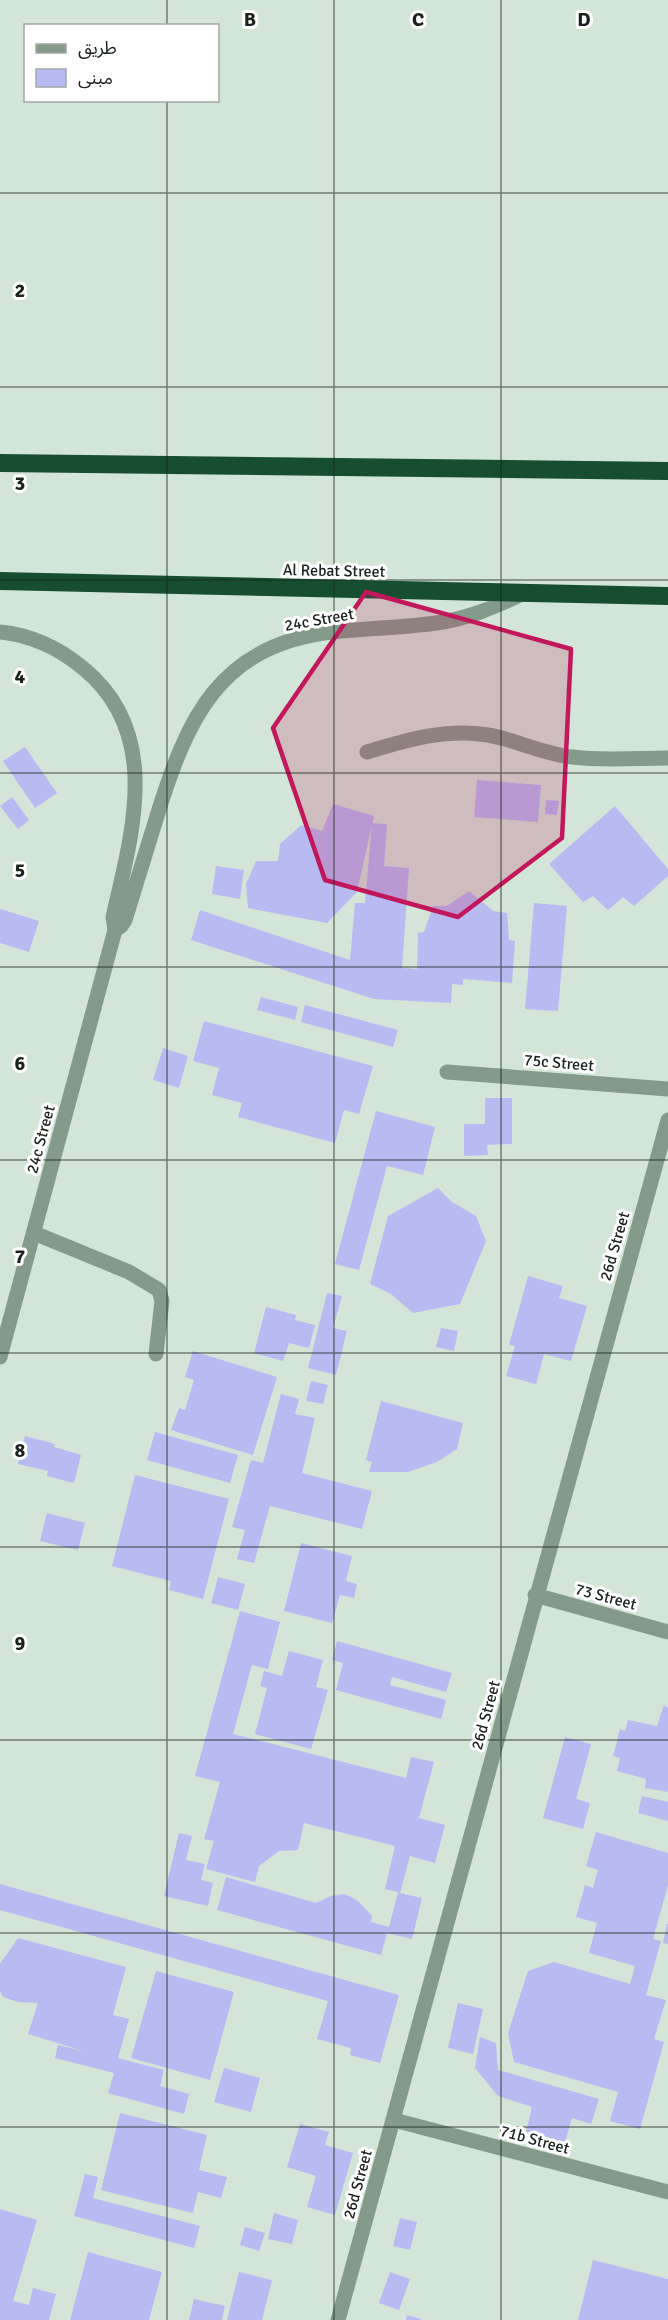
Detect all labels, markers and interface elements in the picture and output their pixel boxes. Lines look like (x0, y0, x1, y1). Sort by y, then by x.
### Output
text: B (244, 7, 256, 32)
text: C (412, 7, 424, 32)
text: D (577, 7, 591, 32)
legend (24, 24, 219, 102)
text: طريق (78, 37, 117, 59)
text: مبنى (78, 67, 113, 89)
text: 2 (15, 278, 25, 303)
text: 3 (15, 471, 25, 496)
street label: Al Rebat Street (283, 560, 386, 582)
street label: 24c Street (283, 604, 356, 636)
text: 4 (15, 664, 26, 689)
text: 5 (15, 858, 25, 883)
street label: 75c Street (523, 1050, 595, 1076)
text: 6 (15, 1051, 26, 1076)
street label: 24c Street (22, 1102, 60, 1176)
street label: 26d Street (596, 1209, 634, 1283)
text: 7 (15, 1244, 26, 1269)
text: 8 (15, 1438, 26, 1463)
street label: 73 Street (573, 1579, 639, 1615)
text: 9 (15, 1631, 26, 1656)
street label: 26d Street (467, 1678, 505, 1752)
street label: 71b Street (498, 2121, 572, 2159)
street label: 26d Street (339, 2147, 377, 2221)

